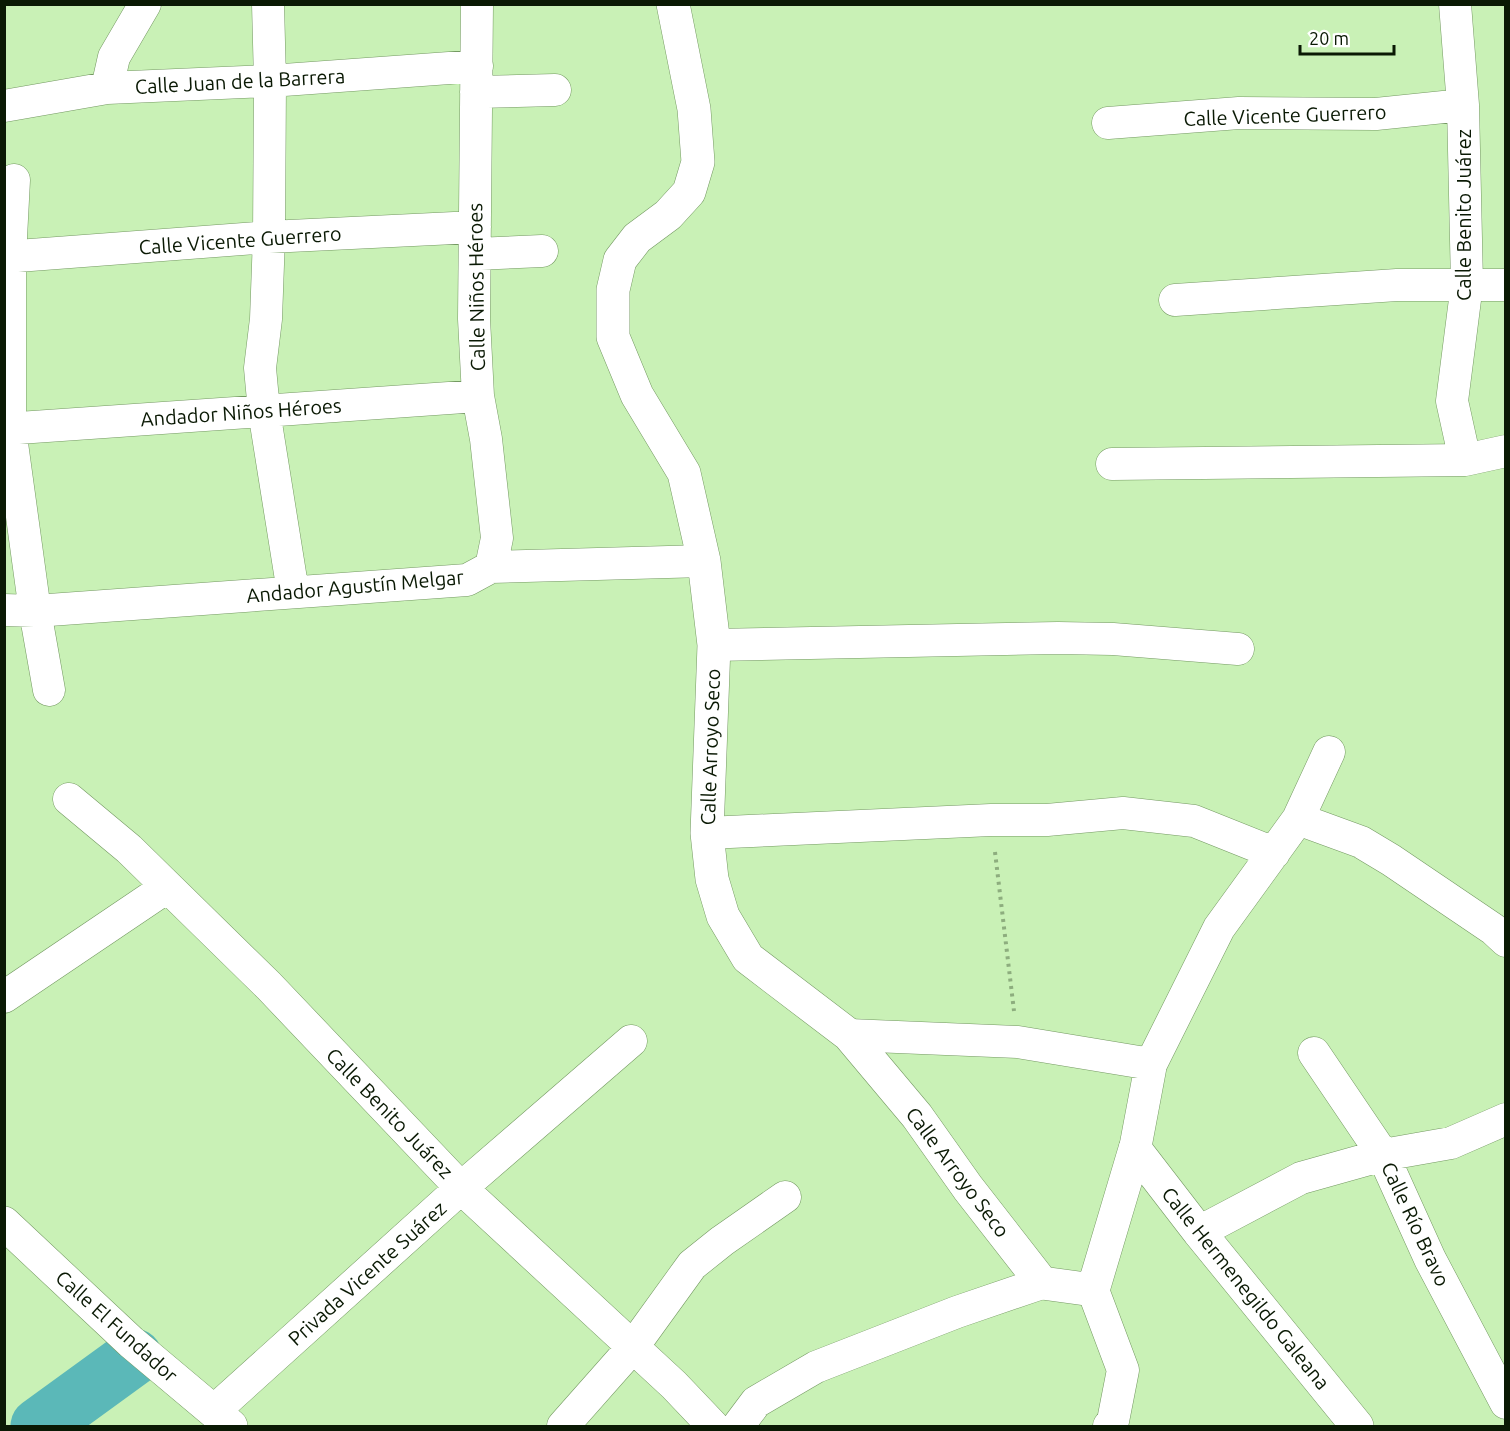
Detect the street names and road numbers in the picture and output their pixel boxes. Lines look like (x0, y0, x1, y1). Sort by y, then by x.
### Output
street label: Calle Juan de la Barrera (134, 64, 346, 98)
street label: Calle Vicente Guerrero (1183, 100, 1387, 130)
street label: Calle Benito Juárez (1452, 129, 1475, 301)
street label: Calle Niños Héroes (463, 203, 489, 371)
street label: Calle Vicente Guerrero (138, 221, 342, 259)
street label: Andador Niños Héroes (140, 394, 342, 430)
street label: Andador Agustín Melgar (245, 565, 465, 607)
street label: Calle Arroyo Seco (696, 668, 724, 826)
street label: Calle Benito Juárez (322, 1043, 458, 1183)
street label: Calle Arroyo Seco (902, 1102, 1014, 1242)
street label: Calle Río Bravo (1377, 1158, 1455, 1290)
street label: Calle Hermenegildo Galeana (1157, 1182, 1335, 1394)
street label: Privada Vicente Suárez (283, 1196, 451, 1350)
street label: Calle El Fundador (51, 1265, 183, 1387)

